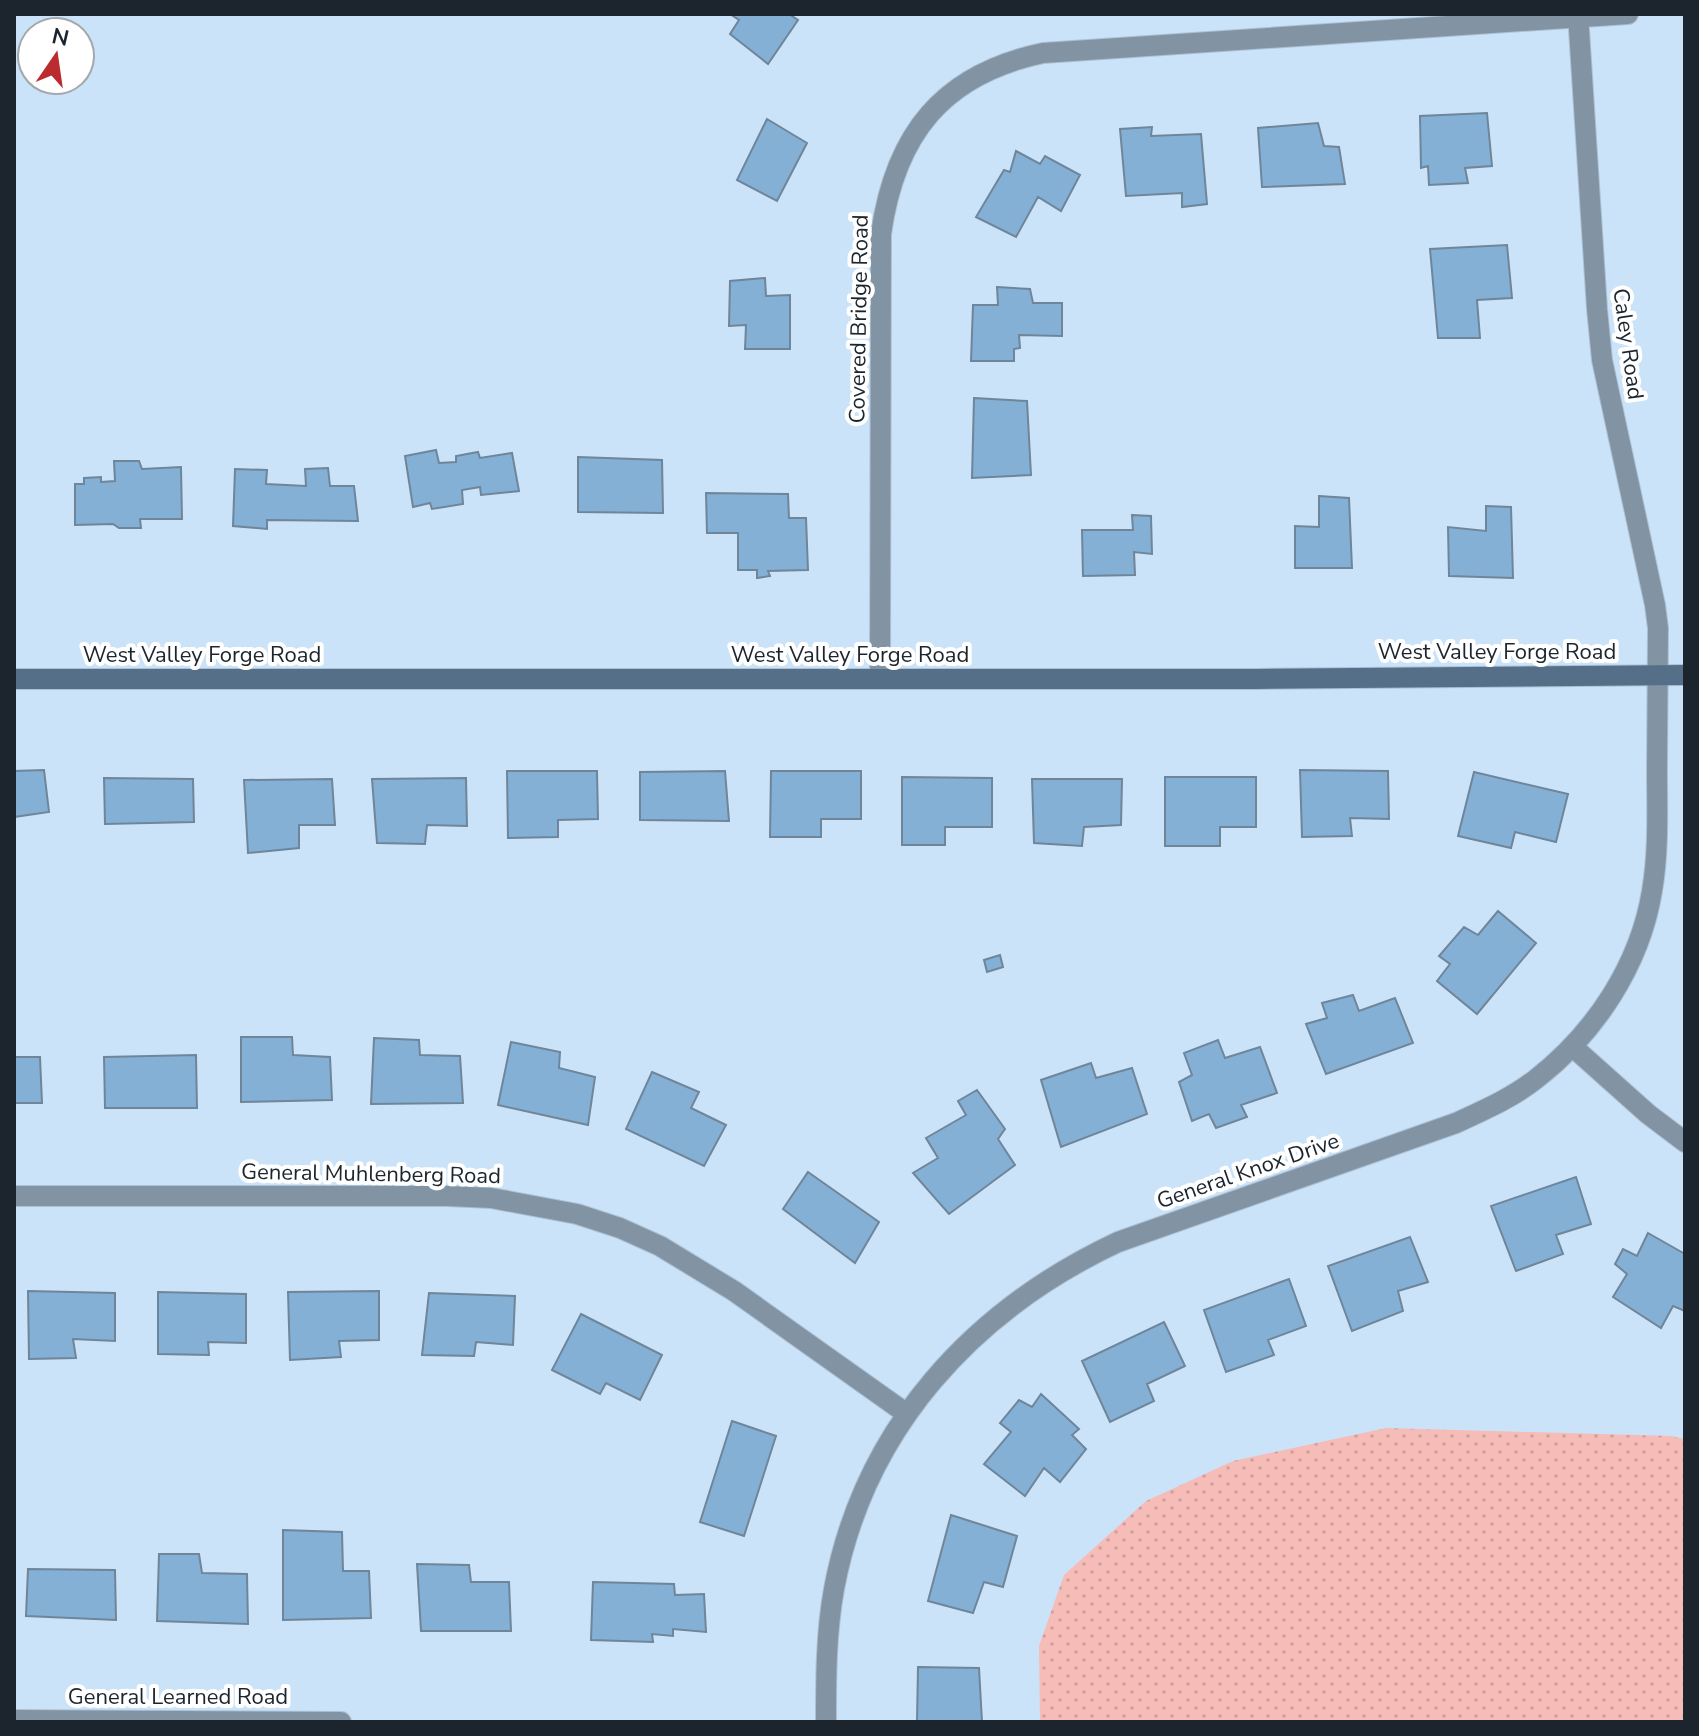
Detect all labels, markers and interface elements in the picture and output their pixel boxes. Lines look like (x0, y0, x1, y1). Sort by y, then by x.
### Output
north arrow (16, 16, 96, 96)
text: N (49, 21, 72, 54)
street label: Covered Bridge Road (842, 214, 876, 424)
street label: Caley Road (1605, 286, 1651, 402)
street label: West Valley Forge Road (1378, 637, 1616, 667)
street label: West Valley Forge Road (83, 640, 321, 670)
street label: West Valley Forge Road (731, 640, 969, 670)
street label: General Knox Drive (1153, 1126, 1343, 1216)
street label: General Muhlenberg Road (241, 1157, 501, 1191)
street label: General Learned Road (68, 1682, 288, 1712)

